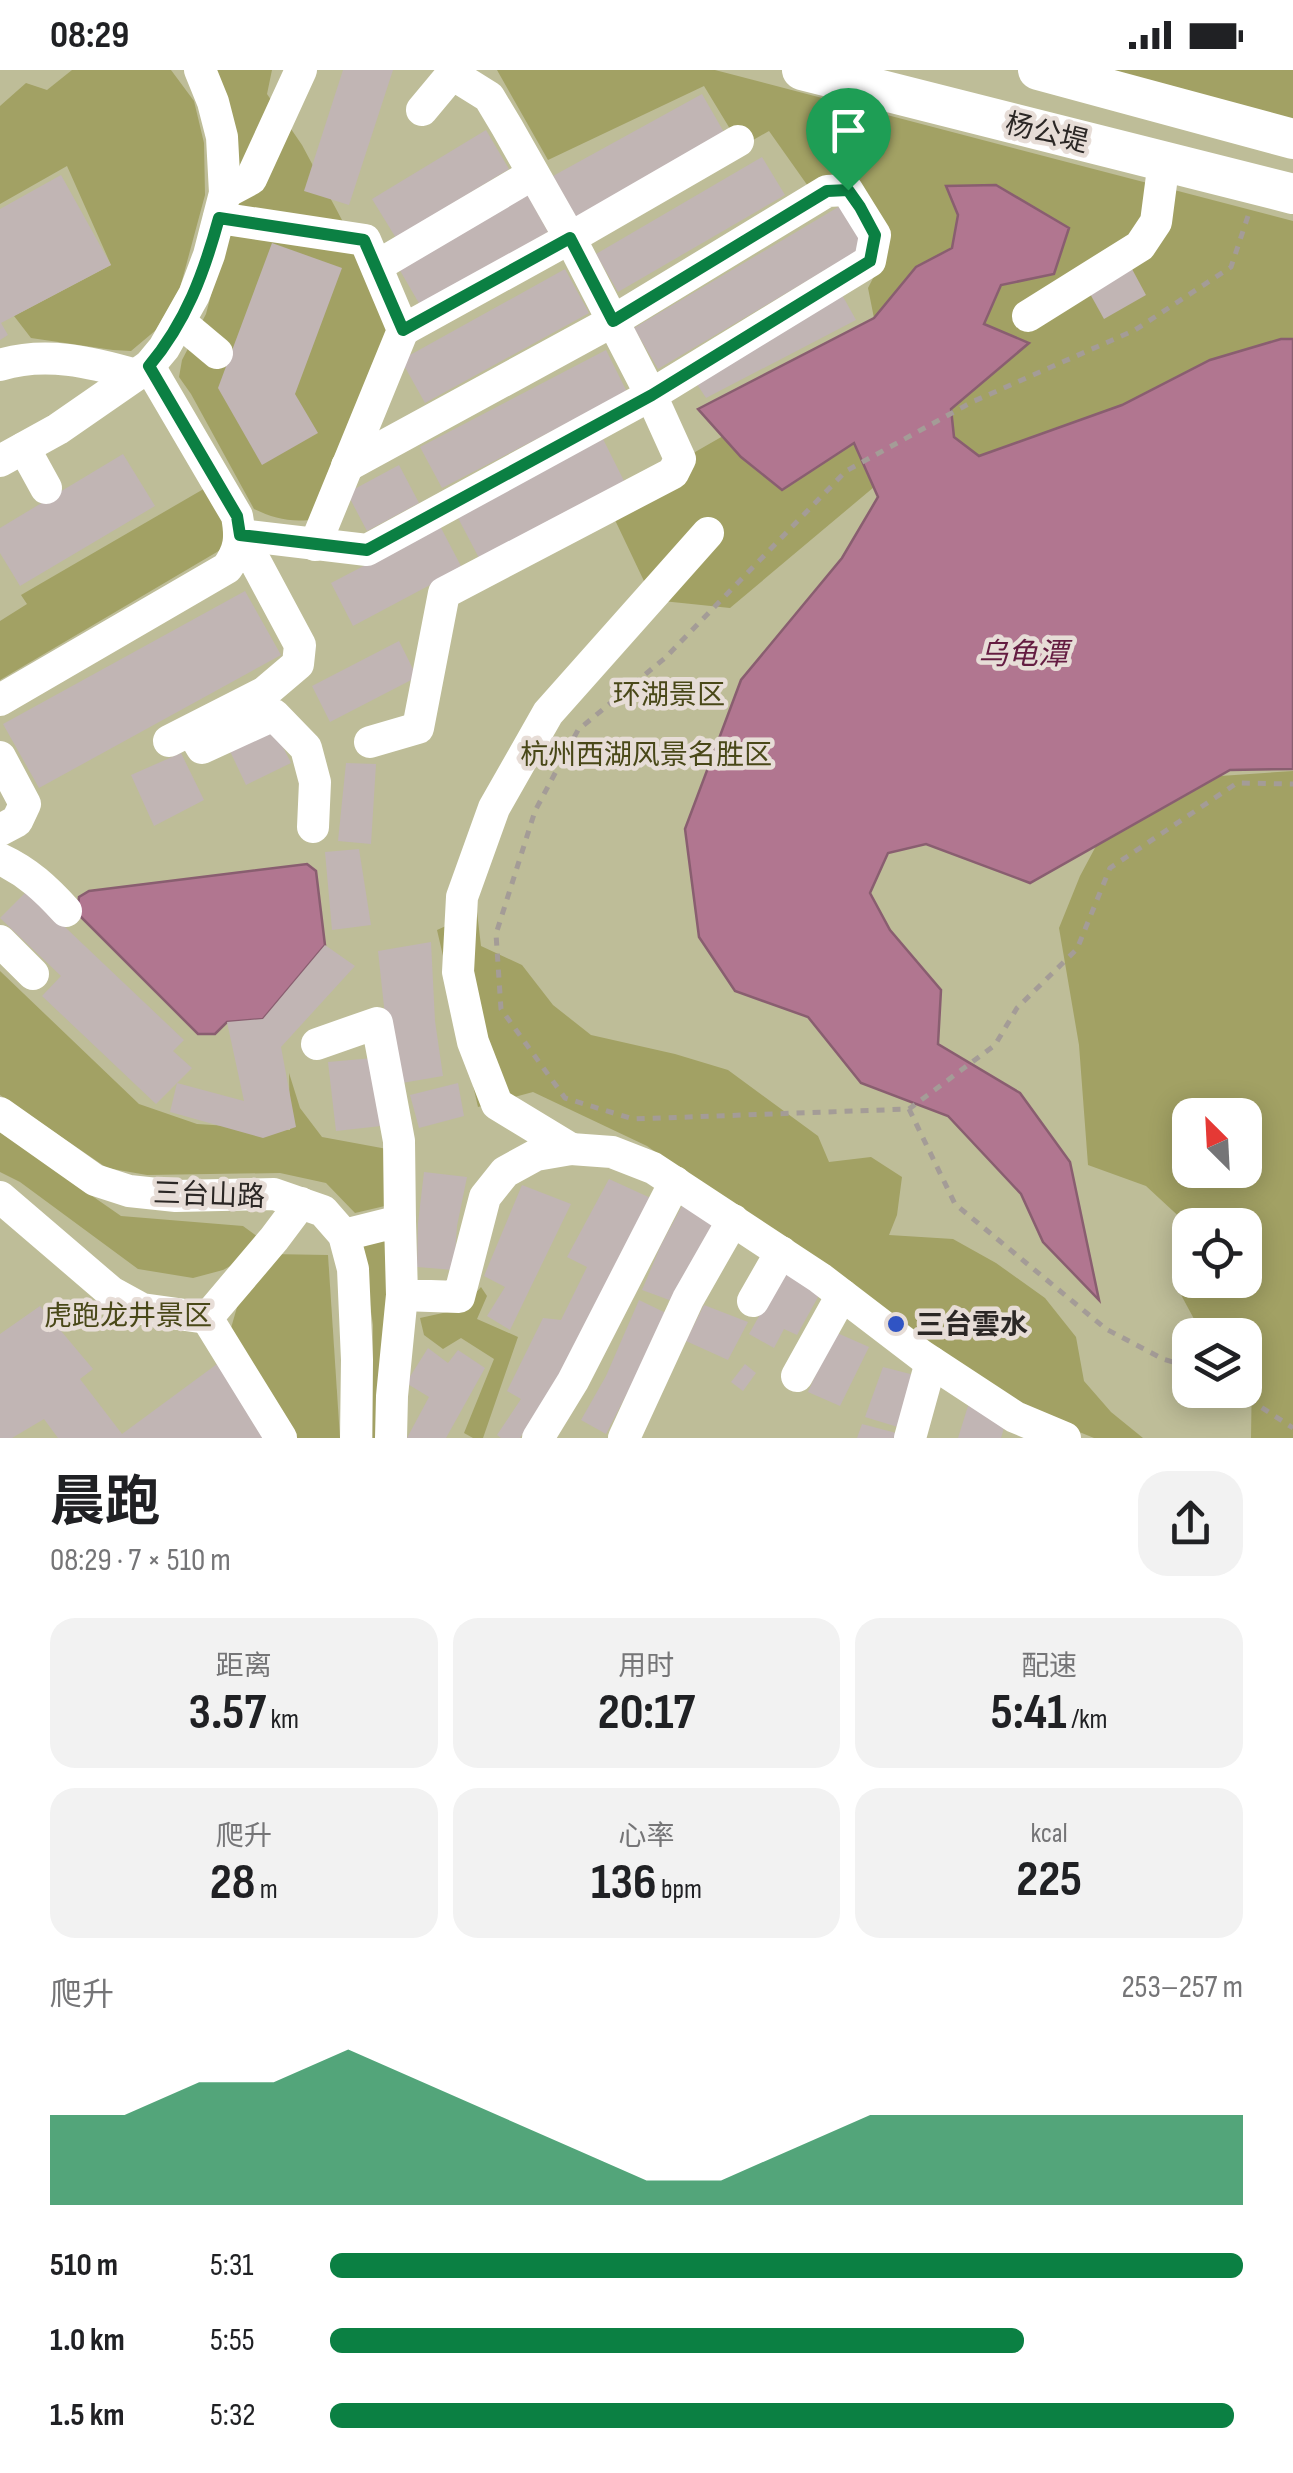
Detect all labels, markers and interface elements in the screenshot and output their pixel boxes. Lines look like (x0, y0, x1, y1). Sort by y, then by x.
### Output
text: 08:29 (50, 13, 129, 58)
pin (806, 88, 891, 191)
icon: arrive (821, 103, 876, 158)
street label: 杨公堤 (1002, 107, 1091, 160)
water label: 乌龟潭 (978, 637, 1073, 673)
park label: 环湖景区 (613, 679, 725, 712)
park label: 杭州西湖风景名胜区 (520, 739, 772, 772)
north arrow (1172, 1098, 1262, 1188)
map controls (1172, 1098, 1262, 1408)
street label: 三台山路 (152, 1177, 265, 1214)
button: locate (1172, 1208, 1262, 1298)
park label: 虎跑龙井景区 (44, 1300, 212, 1333)
place label: 三台雲水 (916, 1309, 1028, 1342)
marker: 三台雲水 (885, 1313, 907, 1335)
button: layers (1172, 1318, 1262, 1408)
text: 晨跑 (50, 1470, 160, 1537)
button: share (1138, 1471, 1243, 1576)
text: 08:29 · 7 × 510 m (50, 1541, 231, 1580)
text: 距离 (216, 1650, 272, 1683)
text: 用时 (618, 1650, 675, 1683)
text: 配速 (1021, 1650, 1077, 1683)
text: 3.57 (189, 1683, 266, 1743)
text: 20:17 (598, 1683, 695, 1743)
text: 5:41 (991, 1683, 1067, 1743)
text: km (266, 1703, 299, 1736)
text: /km (1067, 1703, 1108, 1736)
text: kcal (1031, 1817, 1068, 1850)
text: 爬升 (216, 1820, 272, 1853)
text: 心率 (618, 1820, 675, 1853)
text: 225 (1016, 1850, 1082, 1910)
text: 28 (210, 1853, 255, 1913)
text: 136 (591, 1853, 656, 1913)
text: m (255, 1873, 278, 1906)
text: bpm (656, 1873, 702, 1906)
text: 253–257 m (1121, 1968, 1243, 2007)
text: 爬升 (50, 1976, 114, 2015)
text: 510 m (50, 2246, 118, 2285)
text: 5:31 (210, 2246, 254, 2285)
text: 1.0 km (50, 2321, 125, 2360)
text: 5:55 (210, 2321, 255, 2360)
text: 1.5 km (50, 2396, 124, 2435)
text: 5:32 (210, 2396, 256, 2435)

